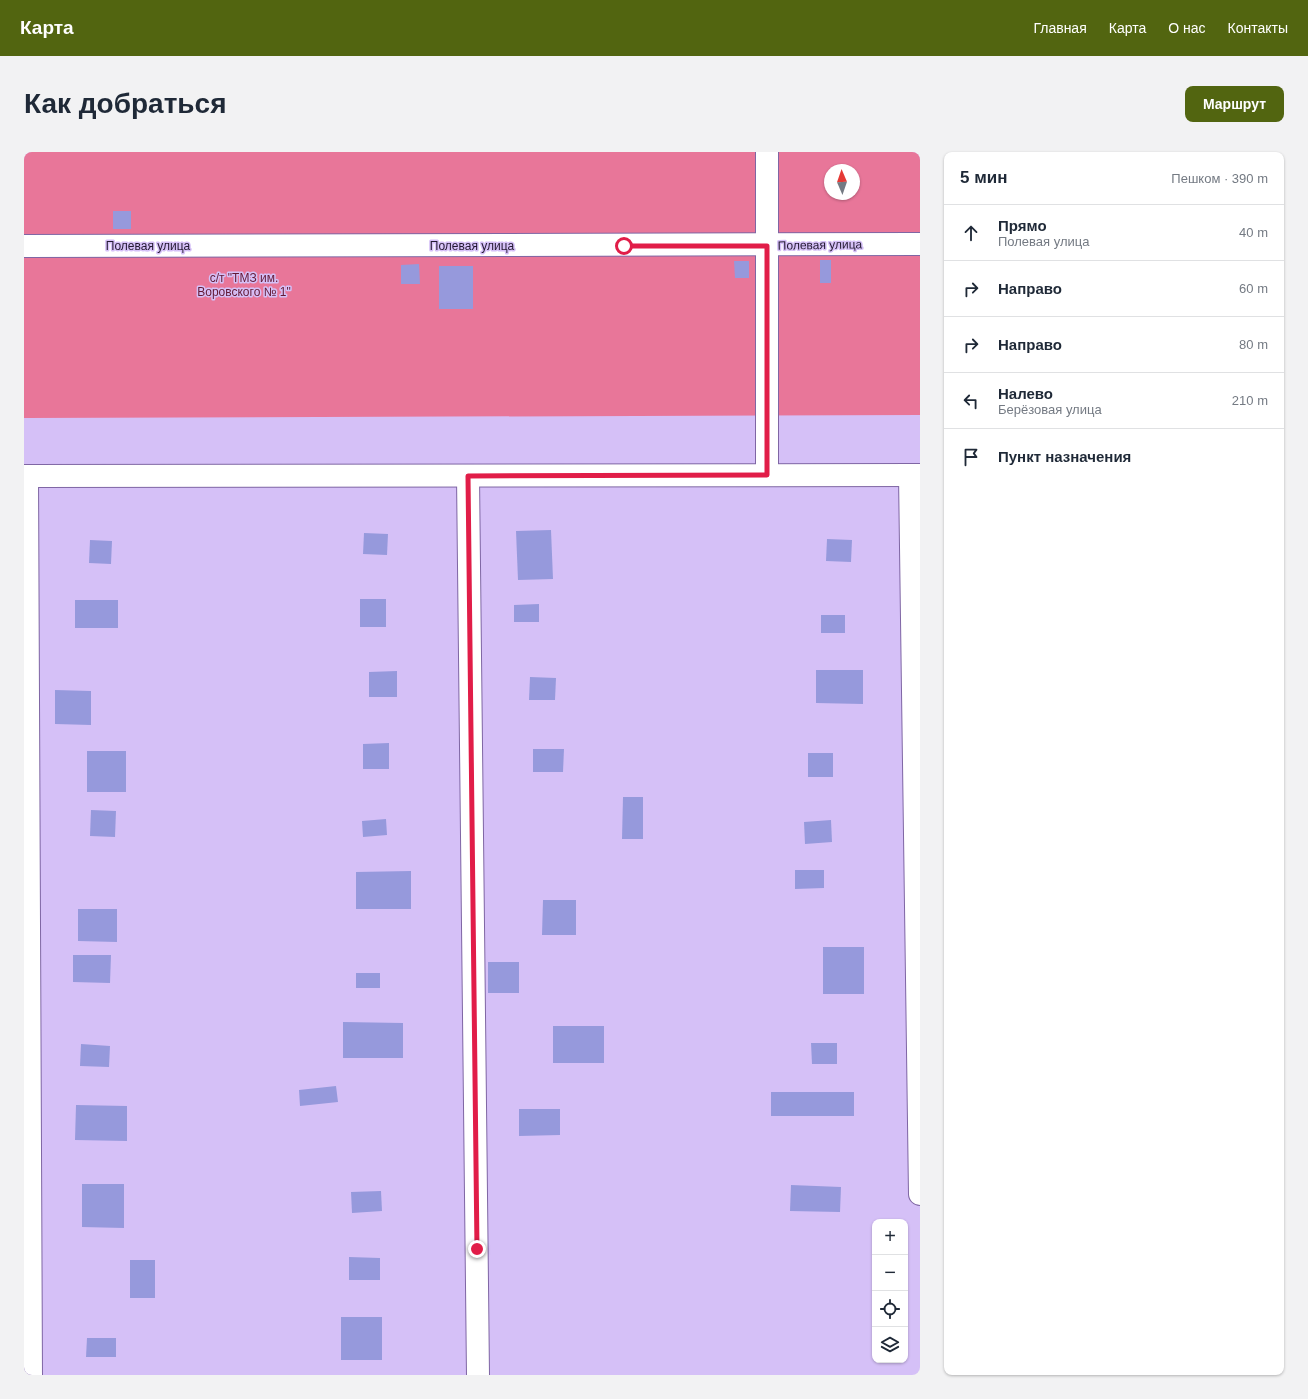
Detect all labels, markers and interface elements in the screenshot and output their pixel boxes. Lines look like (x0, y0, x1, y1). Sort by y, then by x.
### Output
text: Карта (20, 17, 74, 38)
text: Главная (1033, 20, 1087, 36)
text: Карта (1109, 20, 1146, 36)
text: О нас (1168, 20, 1206, 36)
text: Контакты (1228, 20, 1288, 36)
button: Маршрут (1185, 86, 1284, 122)
text: Как добраться (24, 88, 226, 119)
north arrow (824, 164, 860, 200)
text: 5 мин (960, 168, 1007, 187)
text: Пешком · 390 m (1171, 171, 1268, 186)
text: Прямо (998, 217, 1047, 234)
icon: ahead (960, 222, 982, 244)
text: 40 m (1239, 225, 1268, 240)
text: Полевая улица (998, 234, 1089, 249)
route start (615, 237, 633, 255)
street label: Полевая улица (778, 237, 863, 253)
street label: Полевая улица (106, 239, 191, 253)
street label: Полевая улица (430, 239, 515, 253)
park label: с/т "ТМЗ им. Воровского № 1" (197, 271, 291, 299)
icon: right (960, 278, 982, 300)
text: Направо (998, 280, 1062, 297)
text: 60 m (1239, 281, 1268, 296)
icon: right (960, 334, 982, 356)
text: Направо (998, 336, 1062, 353)
text: 80 m (1239, 337, 1268, 352)
text: Налево (998, 385, 1053, 402)
icon: left (960, 390, 982, 412)
text: 210 m (1232, 393, 1268, 408)
text: Берёзовая улица (998, 402, 1102, 417)
icon: arrive (960, 446, 982, 468)
text: Пункт назначения (998, 448, 1131, 465)
map controls (872, 1219, 908, 1363)
button: + (872, 1219, 908, 1255)
route end (468, 1240, 486, 1258)
button: − (872, 1255, 908, 1291)
button: locate (872, 1291, 908, 1327)
button: layers (872, 1327, 908, 1363)

